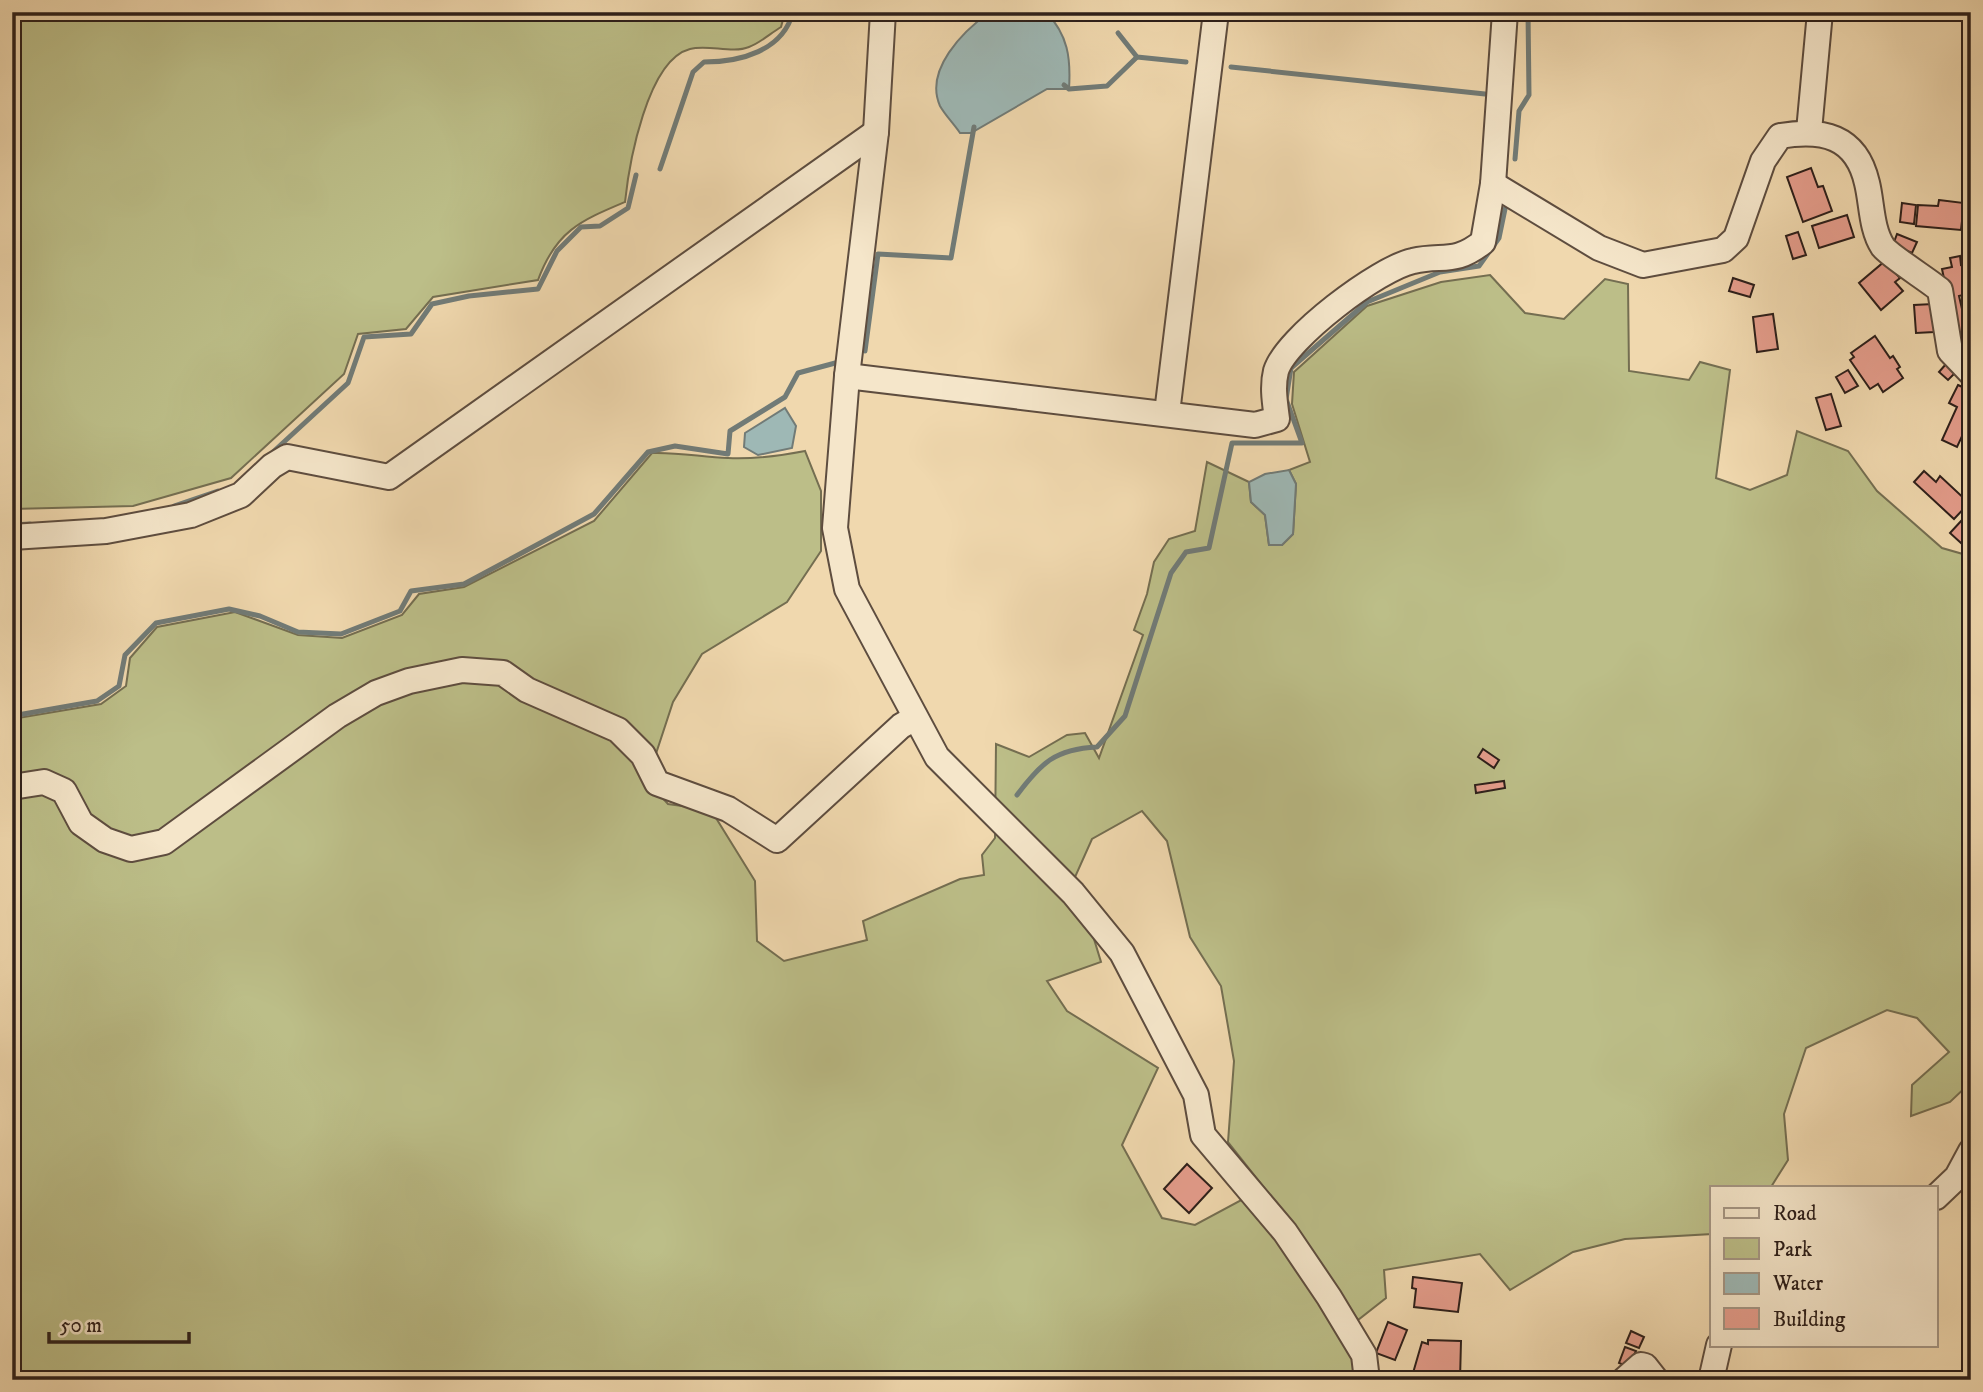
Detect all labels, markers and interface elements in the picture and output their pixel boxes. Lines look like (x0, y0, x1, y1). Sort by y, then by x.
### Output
legend (1710, 1186, 1938, 1346)
text: Road (1773, 1201, 1817, 1227)
text: Park (1773, 1237, 1813, 1263)
text: Water (1772, 1271, 1823, 1297)
scale bar (49, 1301, 189, 1345)
text: Building (1773, 1307, 1846, 1333)
text: 50 m (60, 1313, 102, 1339)

